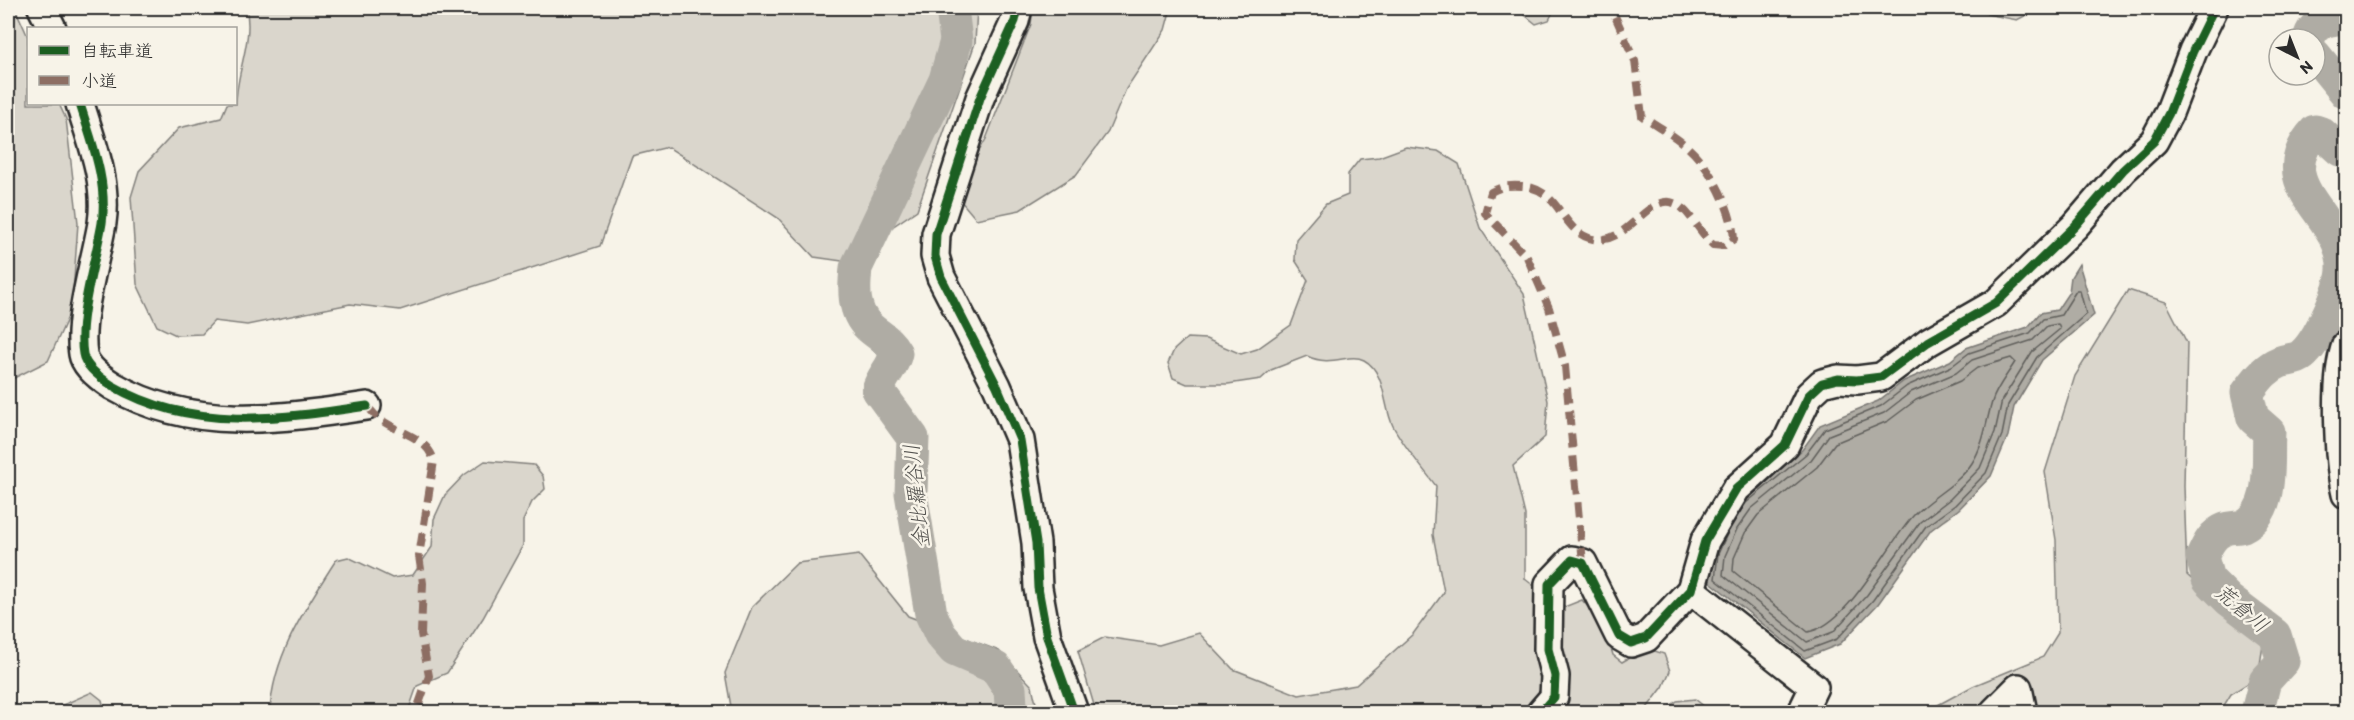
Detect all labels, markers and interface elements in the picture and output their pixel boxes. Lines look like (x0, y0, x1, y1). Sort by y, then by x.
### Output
legend (27, 27, 237, 105)
north arrow (2267, 27, 2327, 87)
text: 自転車道 (81, 40, 153, 62)
text: N (2296, 57, 2317, 78)
text: 小道 (81, 70, 117, 92)
water label: 金比羅谷川 (898, 442, 934, 550)
water label: 荒倉川 (2210, 578, 2274, 638)

